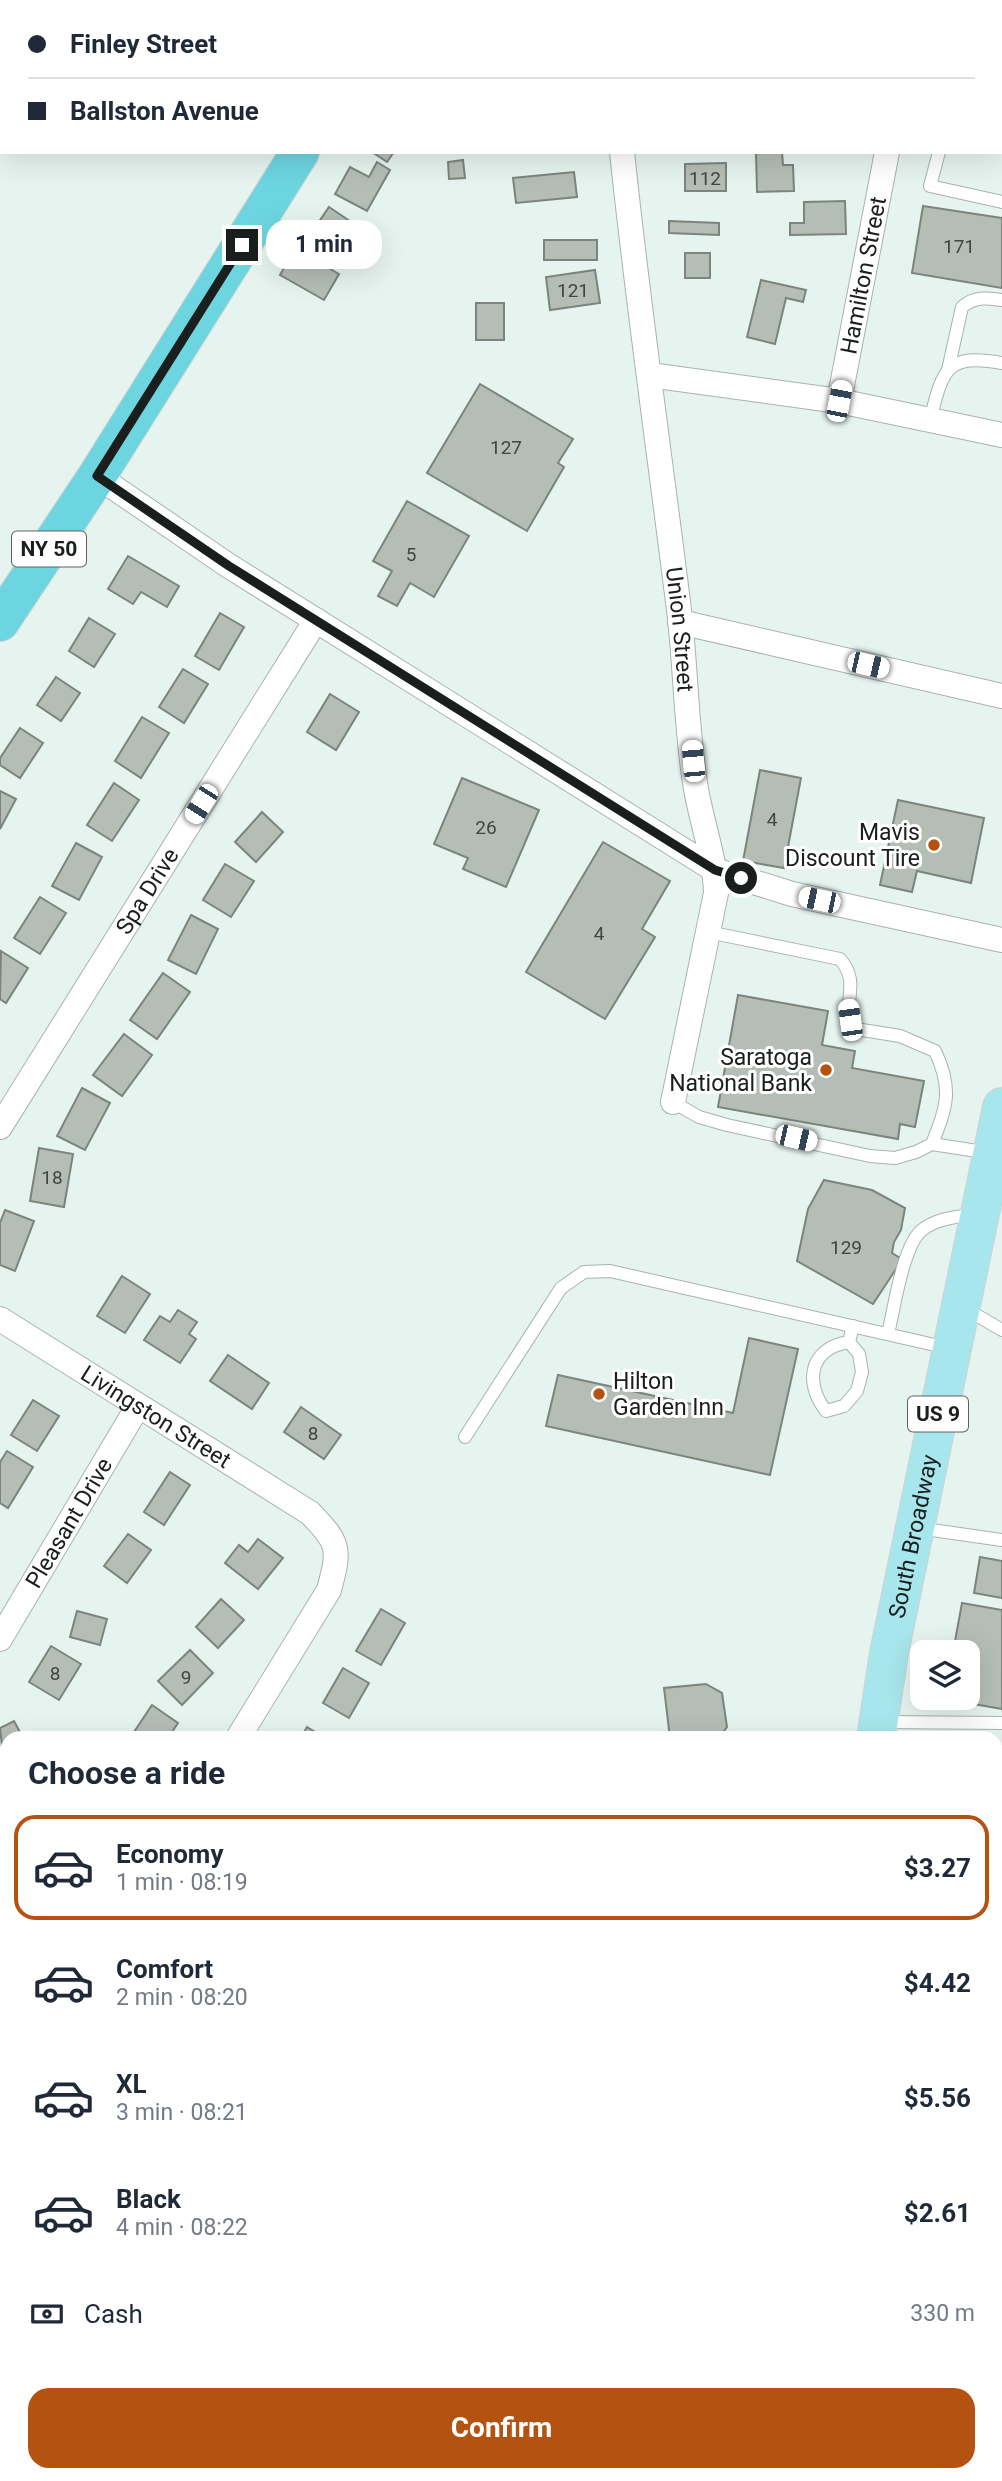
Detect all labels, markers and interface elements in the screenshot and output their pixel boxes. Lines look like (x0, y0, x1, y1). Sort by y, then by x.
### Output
text: Finley Street (70, 29, 217, 59)
text: Ballston Avenue (70, 96, 259, 126)
house number: 112 (689, 167, 721, 190)
street label: Hamilton Street (835, 194, 892, 356)
callout: 1 min (266, 220, 382, 270)
route end (226, 229, 258, 261)
text: 1 min (295, 231, 353, 258)
house number: 171 (943, 235, 975, 258)
house number: 121 (557, 279, 589, 302)
car (825, 378, 854, 424)
house number: 127 (490, 436, 522, 459)
road number: NY 50 (12, 532, 86, 566)
house number: 5 (406, 543, 416, 566)
street label: Union Street (660, 565, 699, 693)
car (846, 650, 891, 680)
car (681, 739, 706, 783)
car (181, 781, 222, 827)
house number: 4 (767, 808, 778, 831)
house number: 26 (475, 816, 497, 839)
place label: Mavis Discount Tire (785, 819, 920, 872)
marker: Mavis Discount Tire (926, 837, 942, 853)
street label: Spa Drive (110, 843, 184, 939)
route start (725, 862, 757, 894)
car (797, 885, 842, 915)
house number: 4 (594, 922, 605, 945)
car (837, 998, 864, 1042)
place label: Saratoga National Bank (669, 1044, 812, 1097)
marker: Saratoga National Bank (818, 1062, 834, 1078)
car (774, 1123, 819, 1153)
house number: 18 (41, 1166, 63, 1189)
house number: 129 (830, 1236, 862, 1259)
street label: Livingston Street (76, 1360, 236, 1474)
place label: Hilton Garden Inn (613, 1368, 724, 1421)
marker: Hilton Garden Inn (591, 1386, 607, 1402)
road number: US 9 (908, 1396, 968, 1432)
house number: 8 (308, 1422, 318, 1445)
street label: South Broadway (884, 1452, 944, 1621)
street label: Pleasant Drive (20, 1453, 118, 1593)
map controls (910, 1640, 980, 1710)
button: layers (910, 1640, 980, 1710)
house number: 8 (50, 1662, 60, 1685)
house number: 9 (181, 1666, 191, 1689)
text: Choose a ride (28, 1754, 225, 1792)
icon: car (32, 1836, 95, 1899)
text: Economy (116, 1839, 223, 1869)
text: $3.27 (904, 1853, 971, 1883)
text: 1 min · 08:19 (116, 1869, 248, 1896)
icon: car (32, 1951, 95, 2014)
text: Comfort (116, 1954, 213, 1984)
text: $4.42 (904, 1968, 971, 1998)
text: 2 min · 08:20 (116, 1984, 248, 2011)
icon: car (32, 2066, 95, 2129)
text: XL (116, 2069, 147, 2099)
text: $5.56 (904, 2083, 971, 2113)
text: 3 min · 08:21 (116, 2099, 248, 2126)
icon: car (32, 2181, 95, 2244)
text: Black (116, 2184, 181, 2214)
text: $2.61 (904, 2198, 971, 2228)
text: 4 min · 08:22 (116, 2214, 248, 2241)
icon: cash (28, 2295, 66, 2333)
text: Cash (84, 2299, 143, 2329)
text: 330 m (910, 2300, 975, 2327)
button: Confirm (28, 2388, 975, 2468)

